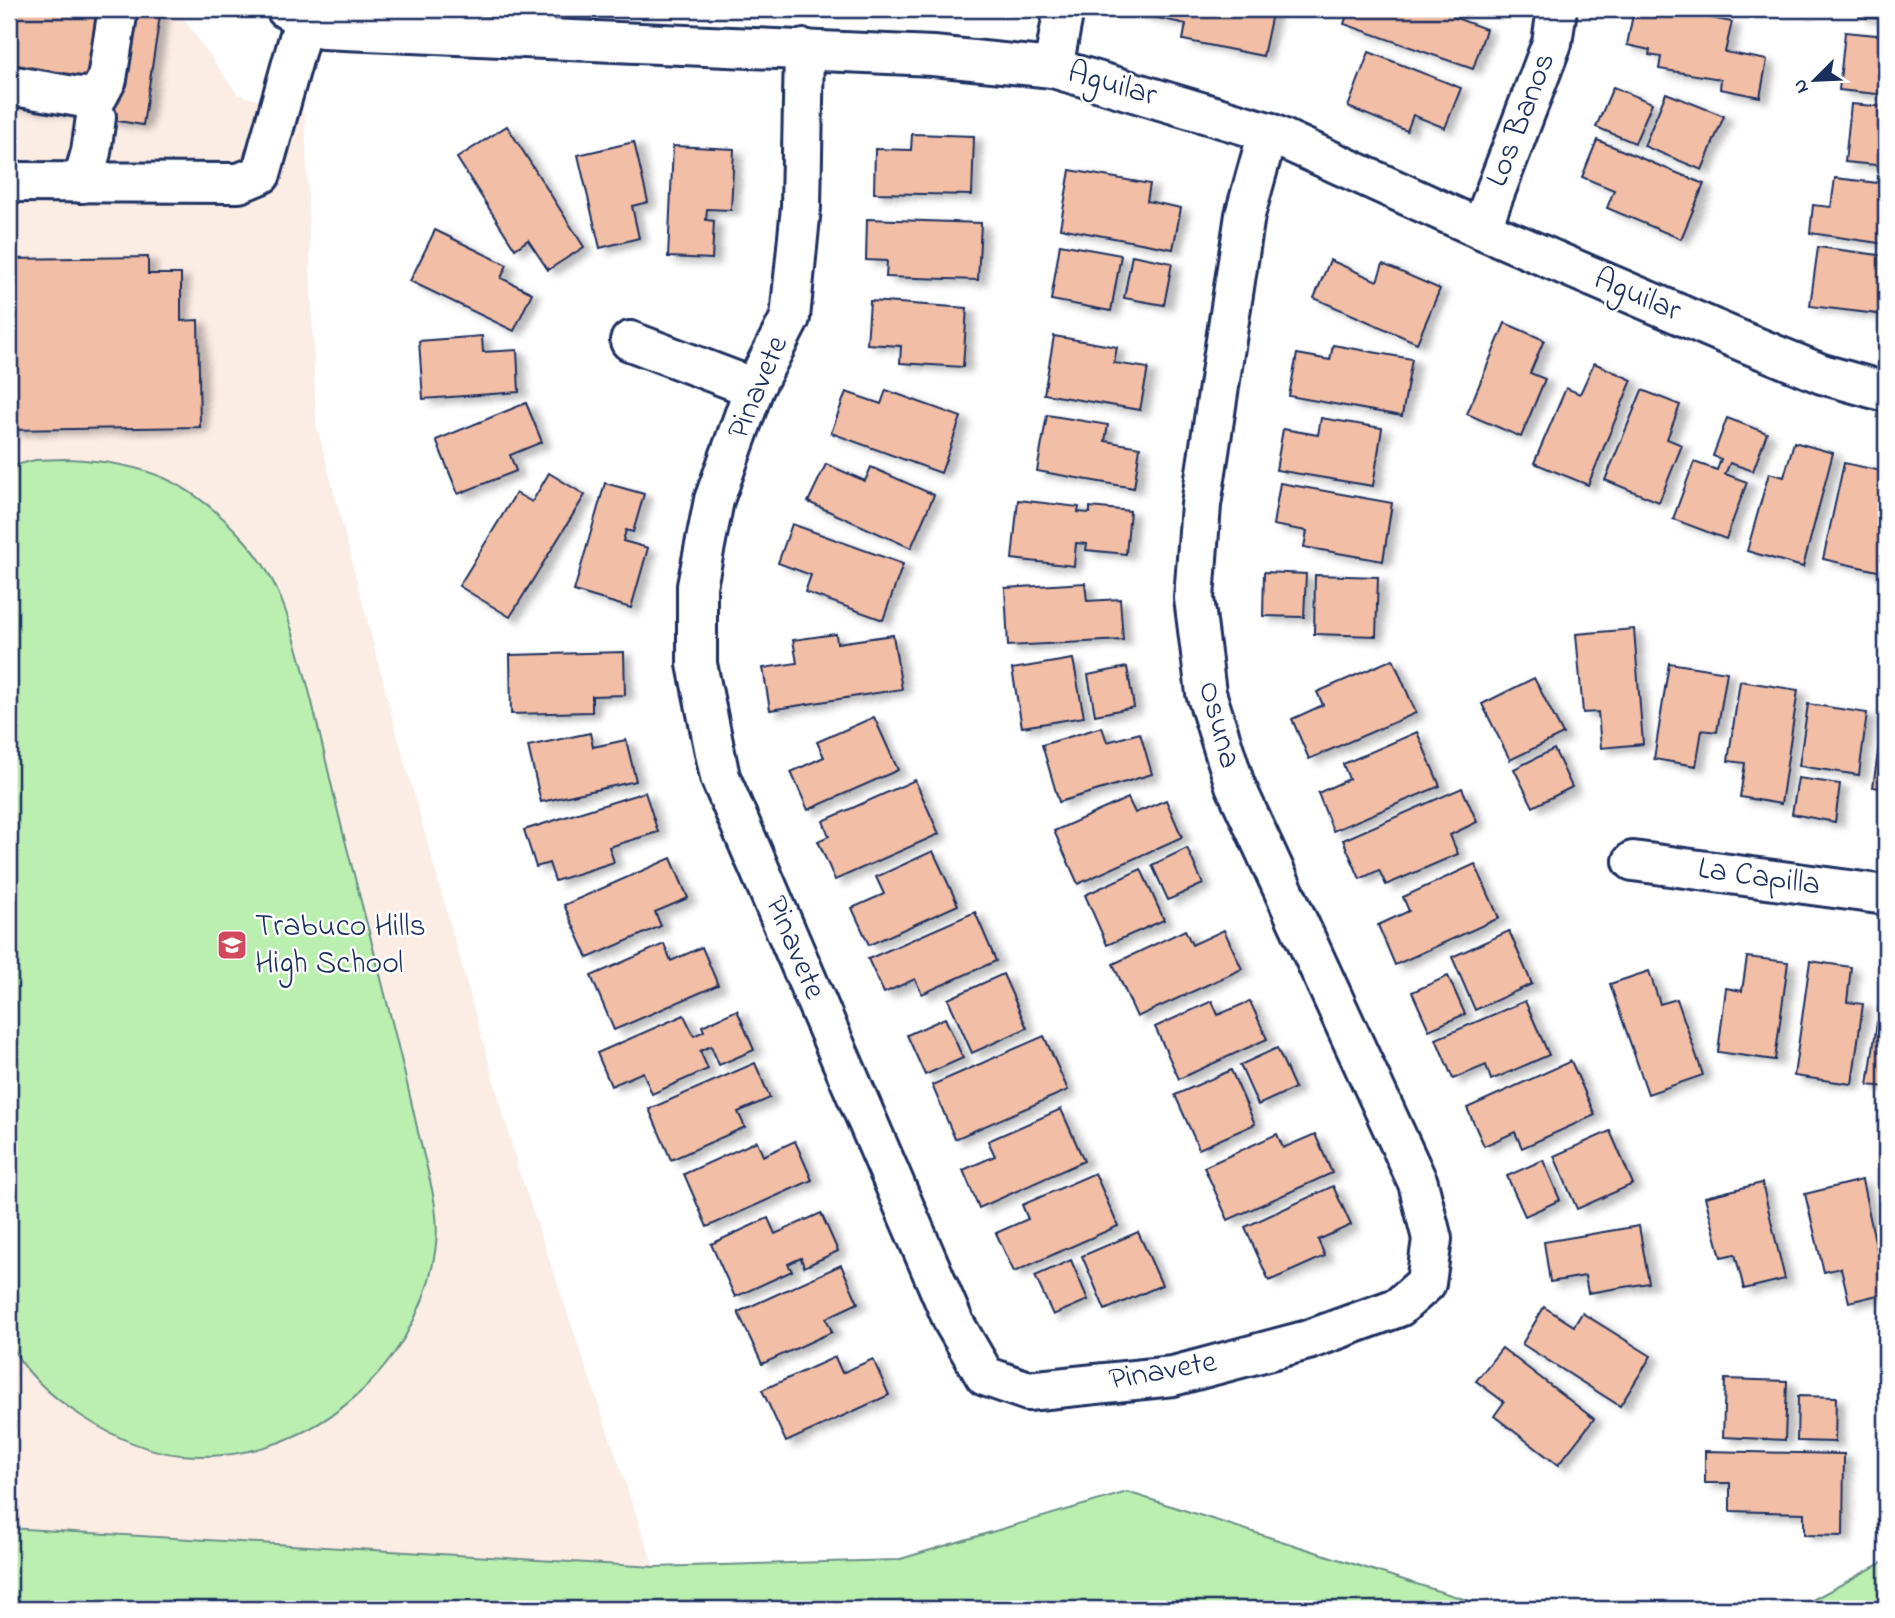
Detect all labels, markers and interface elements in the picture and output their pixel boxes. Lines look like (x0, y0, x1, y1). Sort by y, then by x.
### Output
street label: Los Banos (1475, 46, 1569, 194)
north arrow (1780, 46, 1850, 116)
street label: Aguilar (1062, 50, 1162, 120)
text: N (1787, 74, 1817, 97)
street label: Aguilar (1586, 257, 1688, 335)
street label: Pinavete (716, 328, 802, 447)
street label: Osuna (1184, 676, 1252, 774)
street label: La Capilla (1695, 846, 1823, 910)
street label: Pinavete (751, 889, 837, 1008)
place label: Trabuco Hills High School (255, 904, 426, 988)
school or university icon: Trabuco Hills High School (215, 928, 249, 962)
street label: Pinavete (1106, 1339, 1221, 1405)

